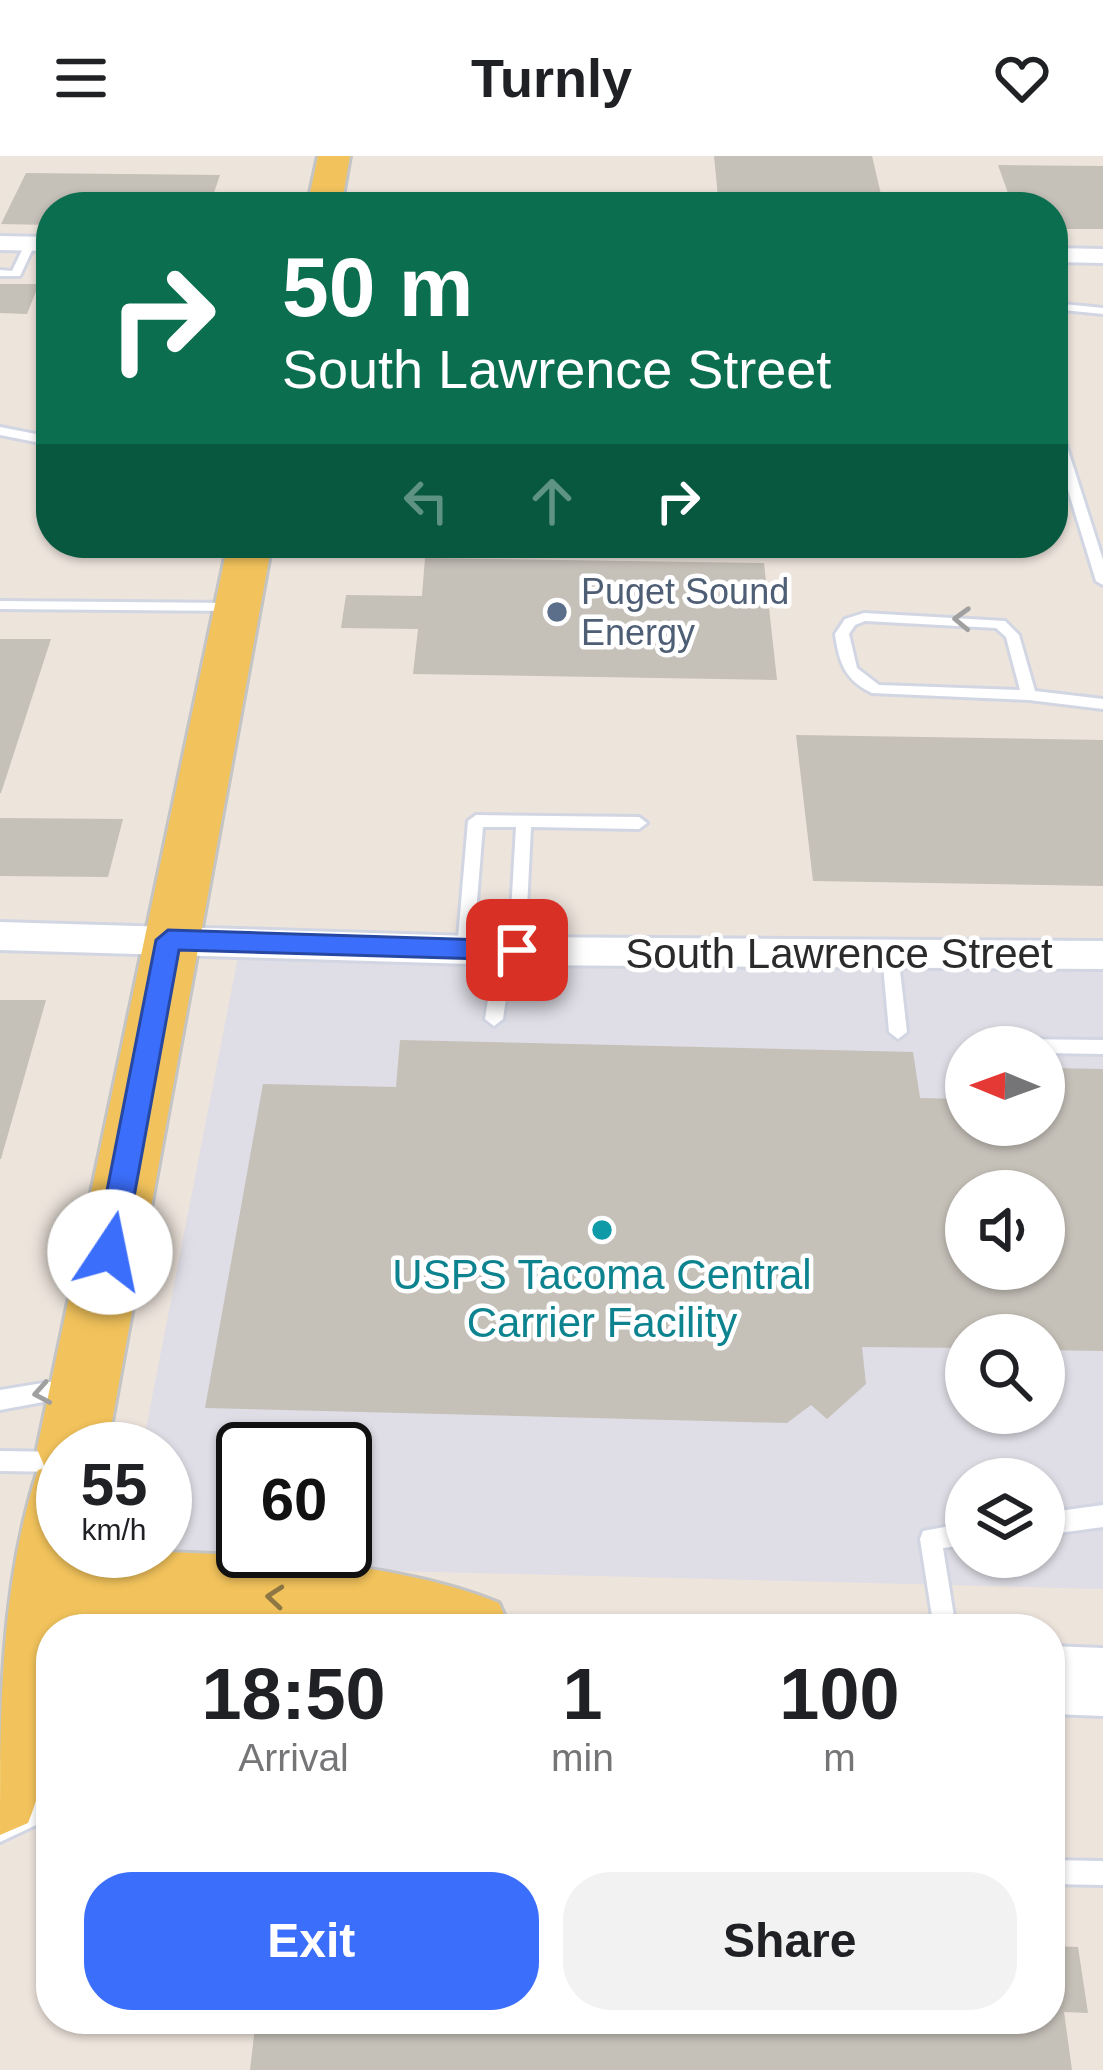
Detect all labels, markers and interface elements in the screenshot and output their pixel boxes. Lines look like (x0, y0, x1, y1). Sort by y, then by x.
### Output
icon: menu (48, 45, 114, 111)
icon: heart (989, 45, 1055, 111)
text: Turnly (471, 48, 632, 108)
icon: right (84, 240, 240, 396)
text: 50 m (282, 240, 473, 334)
text: South Lawrence Street (282, 339, 831, 399)
icon: left (393, 468, 459, 534)
icon: ahead (519, 468, 585, 534)
icon: right (645, 468, 711, 534)
place label: Puget Sound Energy (581, 571, 789, 653)
marker: Puget Sound Energy (544, 599, 570, 625)
one-way arrow (952, 606, 971, 632)
pin (466, 899, 568, 1001)
icon: arrive (484, 917, 550, 983)
street label: South Lawrence Street (625, 930, 1053, 977)
north arrow (945, 1026, 1065, 1146)
map controls (945, 1026, 1065, 1578)
button: sound (945, 1170, 1065, 1290)
position arrow (47, 1189, 173, 1315)
marker: USPS Tacoma Central Carrier Facility (589, 1217, 615, 1243)
place label: USPS Tacoma Central Carrier Facility (392, 1251, 812, 1346)
button: search (945, 1314, 1065, 1434)
one-way arrow (32, 1379, 52, 1404)
speed limit sign: 60 (216, 1422, 372, 1578)
text: 55 (81, 1451, 147, 1518)
button: layers (945, 1458, 1065, 1578)
text: km/h (81, 1513, 147, 1546)
one-way arrow (265, 1585, 284, 1610)
text: 18:50 (201, 1654, 386, 1734)
text: 1 (562, 1654, 603, 1734)
text: 100 (779, 1654, 900, 1734)
text: Arrival (238, 1736, 349, 1779)
text: min (551, 1736, 614, 1779)
text: m (823, 1736, 856, 1779)
button: Exit (84, 1872, 539, 2010)
button: Share (563, 1872, 1017, 2010)

